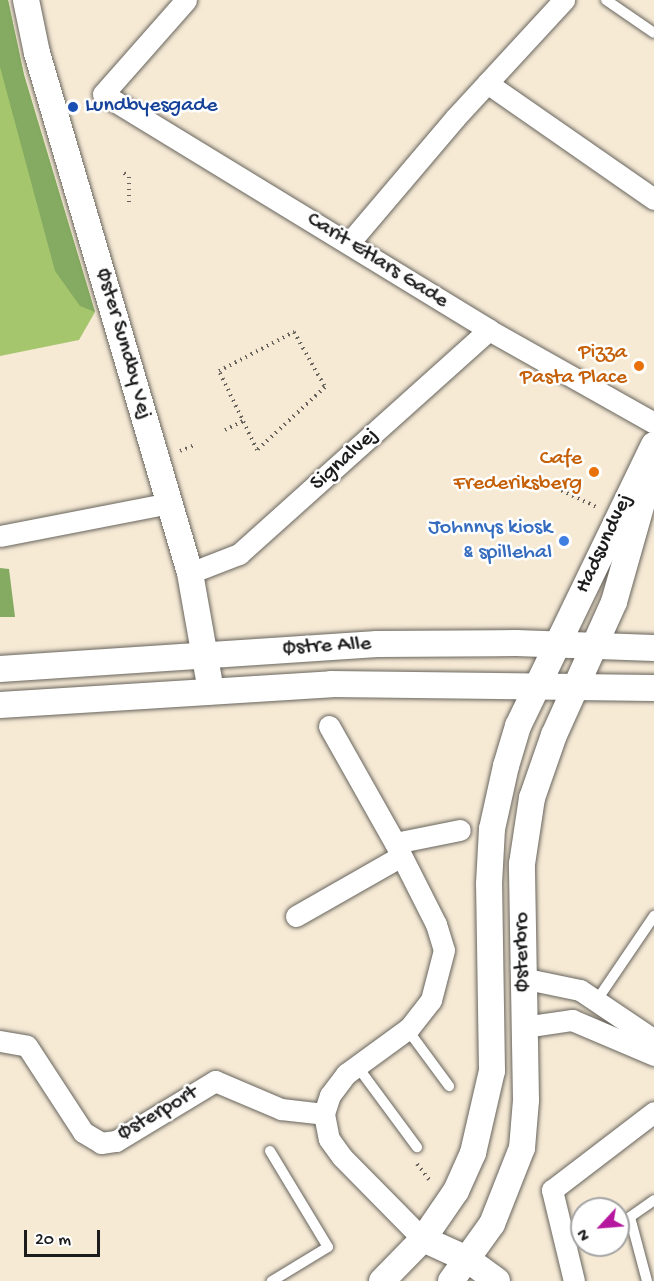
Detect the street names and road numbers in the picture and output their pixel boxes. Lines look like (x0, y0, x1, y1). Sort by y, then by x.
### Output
street label: Carit Etlars Gade (301, 207, 453, 315)
street label: Øster Sundby Vej (89, 265, 157, 423)
street label: Signalvej (306, 423, 384, 497)
street label: Hadsundvej (570, 490, 640, 598)
street label: Østre Alle (282, 631, 372, 663)
street label: Østerbro (510, 912, 536, 992)
street label: Østerport (113, 1080, 203, 1148)

